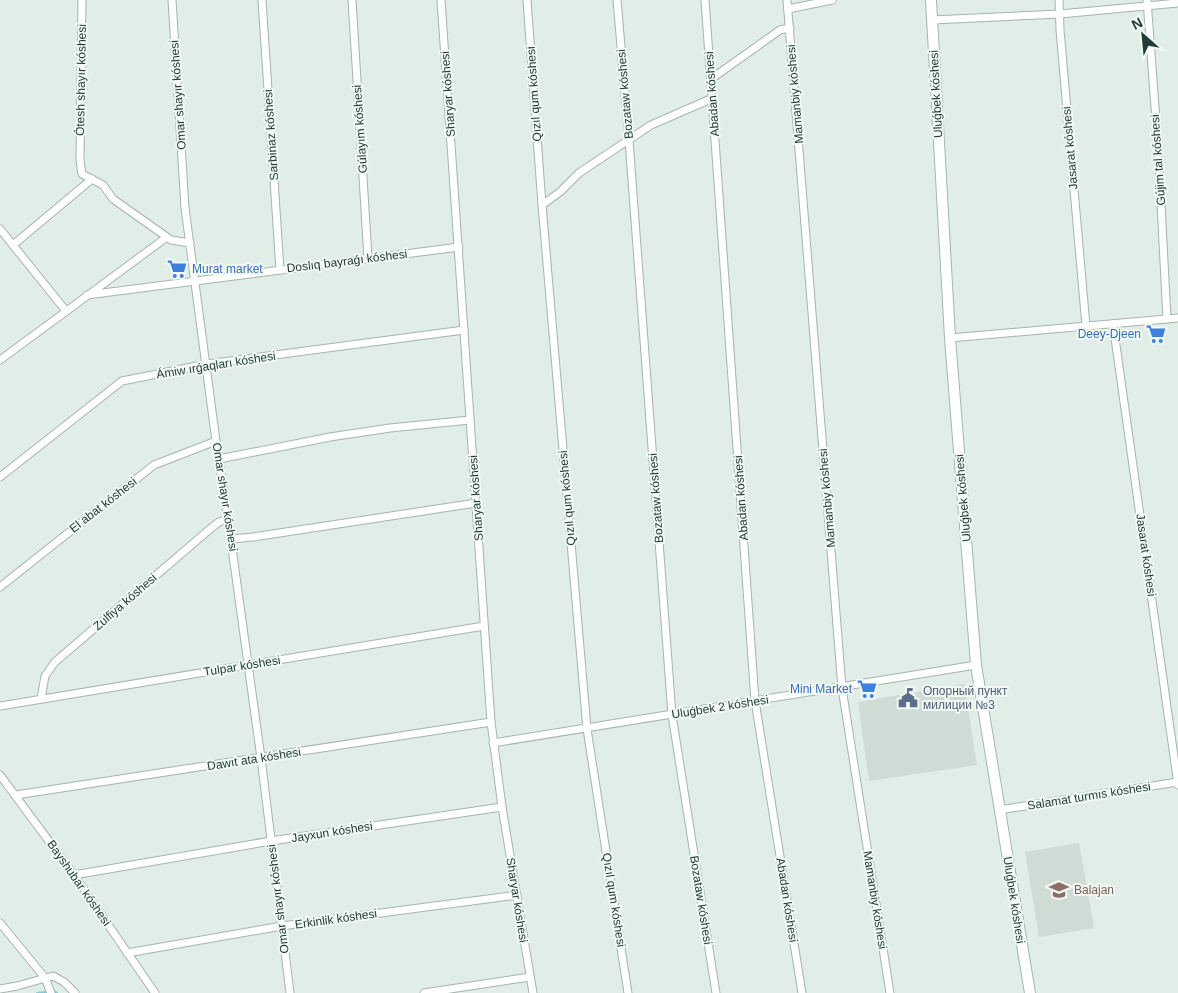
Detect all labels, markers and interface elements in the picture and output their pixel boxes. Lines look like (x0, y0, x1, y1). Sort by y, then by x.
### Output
north arrow (1118, 10, 1168, 60)
text: N (1129, 14, 1145, 33)
street label: Ótesh shayır kóshesi (72, 24, 89, 136)
street label: Omar shayır kóshesi (167, 40, 189, 150)
street label: Mamanbiy kóshesi (784, 44, 806, 144)
street label: Qızıl qum kóshesi (524, 46, 544, 142)
street label: Bozataw kóshesi (614, 49, 636, 139)
street label: Uluǵbek kóshesi (927, 50, 945, 138)
street label: Sharyar kóshesi (438, 51, 458, 137)
street label: Abadan kóshesi (702, 51, 722, 137)
street label: Gúlayım kóshesi (350, 84, 370, 174)
street label: Sarbinaz kóshesi (261, 89, 281, 181)
street label: Jasarat kóshesi (1059, 106, 1081, 190)
street label: Gújim tal kóshesi (1148, 114, 1168, 206)
street label: Doslıq bayraǵı kóshesi (286, 247, 408, 275)
supermarket icon: Murat market (166, 258, 188, 280)
place label: Murat market (192, 262, 263, 276)
supermarket icon: Deey-Djeen (1145, 323, 1167, 345)
place label: Deey-Djeen (1078, 327, 1141, 341)
street label: Ámiw ırǵaqları kóshesi (155, 348, 277, 381)
street label: Omar shayır kóshesi (209, 442, 241, 552)
street label: Mamanbiy kóshesi (816, 448, 838, 548)
street label: Qızıl qum kóshesi (556, 450, 578, 546)
street label: Bozataw kóshesi (646, 453, 666, 543)
street label: Uluǵbek kóshesi (952, 454, 974, 542)
street label: Sharyar kóshesi (466, 455, 486, 541)
street label: Abadan kóshesi (731, 455, 751, 541)
street label: El abat kóshesi (67, 474, 139, 536)
street label: Jasarat kóshesi (1133, 513, 1159, 597)
street label: Zulfiya kóshesi (90, 571, 160, 633)
street label: Tulpar kóshesi (203, 653, 281, 679)
supermarket icon: Mini Market (856, 678, 878, 700)
place label: Mini Market (790, 682, 853, 696)
place label: Опорный пункт милиции №3 (923, 684, 1008, 712)
public building icon: Опорный пункт милиции №3 (897, 687, 919, 709)
street label: Uluǵbek 2 kóshesi (670, 692, 770, 722)
street label: Dawıt ata kóshesi (206, 745, 302, 773)
street label: Salamat turmıs kóshesi (1026, 779, 1152, 813)
street label: Jayxun kóshesi (290, 819, 374, 845)
street label: Bayshubar kóshesi (44, 837, 114, 929)
street label: Omar shayır kóshesi (264, 844, 292, 954)
street label: Mamanbiy kóshesi (860, 850, 890, 950)
street label: Qızıl qum kóshesi (600, 852, 628, 948)
street label: Bozataw kóshesi (687, 854, 715, 946)
street label: Uluǵbek kóshesi (1000, 855, 1028, 945)
street label: Sharyar kóshesi (503, 856, 531, 944)
street label: Abadan kóshesi (773, 857, 801, 943)
school or university icon: Balajan (1048, 879, 1070, 901)
place label: Balajan (1074, 883, 1114, 897)
street label: Erkinlik kóshesi (294, 906, 378, 932)

